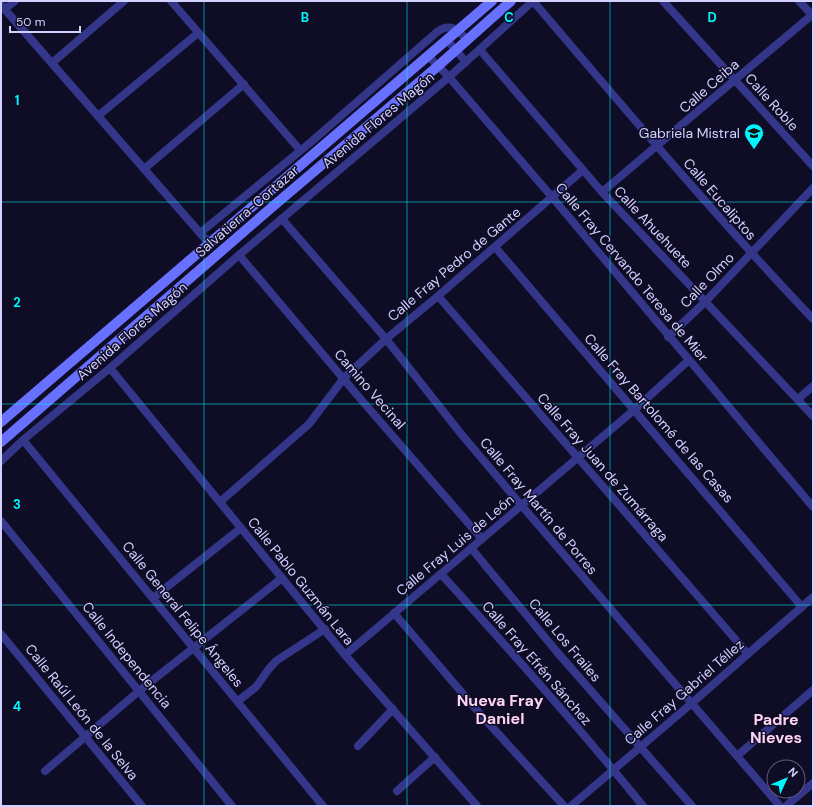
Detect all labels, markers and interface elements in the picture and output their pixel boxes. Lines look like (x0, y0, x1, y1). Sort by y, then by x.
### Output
scale bar (10, 8, 80, 34)
text: B (301, 9, 309, 26)
text: C (504, 9, 514, 26)
text: D (707, 9, 717, 26)
text: 50 m (16, 14, 45, 30)
street label: Calle Ceiba (675, 55, 743, 117)
street label: Avenida Flores Magón (318, 68, 438, 172)
street label: Calle Roble (741, 69, 803, 135)
text: 1 (15, 92, 19, 109)
school or university icon: Gabriela Mistral (743, 122, 765, 150)
place label: Gabriela Mistral (639, 124, 740, 142)
street label: Calle Eucaliptos (680, 154, 760, 244)
street label: Salvatierra-Cortazar (191, 161, 303, 261)
street label: Calle Fray Cervando Teresa de Mier (552, 179, 712, 365)
street label: Calle Ahuehuete (610, 182, 696, 272)
street label: Calle Fray Pedro de Gante (384, 203, 524, 325)
street label: Calle Olmo (676, 248, 738, 312)
street label: Avenida Flores Magón (73, 278, 191, 384)
text: 2 (13, 294, 21, 311)
street label: Calle Fray Bartolomé de las Casas (580, 330, 738, 506)
street label: Camino Vecinal (330, 345, 410, 433)
street label: Calle Fray Juan de Zumárraga (534, 389, 672, 545)
street label: Calle Fray Martín de Porres (476, 434, 602, 578)
street label: Calle Fray Luis de León (392, 490, 518, 600)
text: 3 (13, 496, 21, 513)
street label: Calle Pablo Guzmán Lara (244, 513, 358, 649)
street label: Calle General Felipe Ángeles (118, 537, 248, 691)
street label: Calle Los Frailes (525, 595, 605, 685)
street label: Calle Fray Efrén Sánchez (478, 597, 596, 729)
street label: Calle Independencia (78, 598, 176, 712)
street label: Calle Fray Gabriel Téllez (620, 635, 748, 749)
street label: Calle Raúl León de la Selva (22, 640, 142, 784)
district label: Nueva Fray Daniel (457, 690, 544, 729)
text: 4 (13, 698, 21, 715)
district label: Padre Nieves (750, 709, 802, 748)
north arrow (766, 759, 806, 799)
text: N (785, 764, 801, 780)

